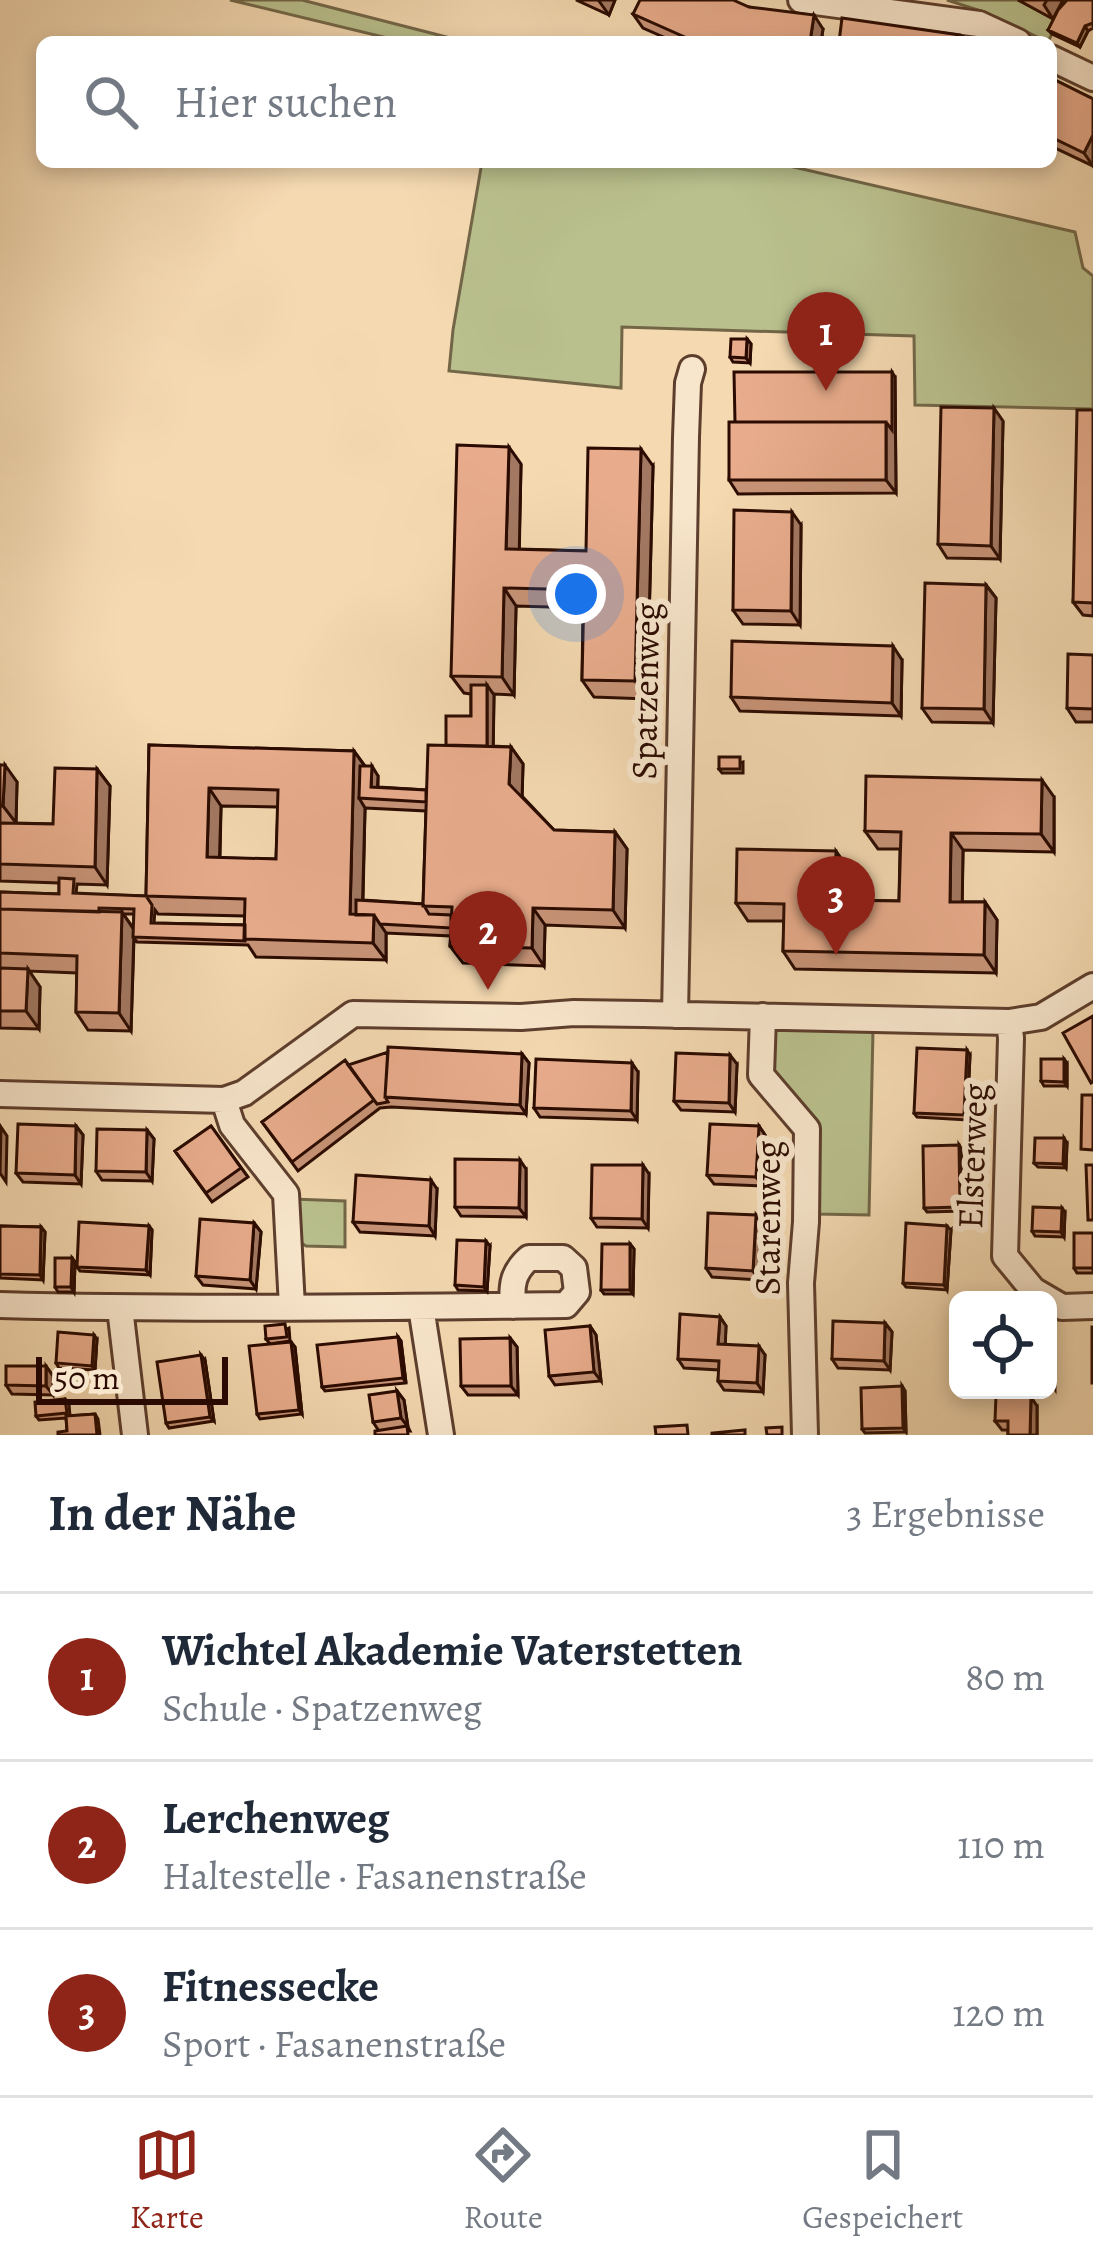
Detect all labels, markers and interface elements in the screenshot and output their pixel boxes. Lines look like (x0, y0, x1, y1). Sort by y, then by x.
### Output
search box (36, 36, 1057, 168)
icon: search (78, 69, 144, 135)
text: Hier suchen (174, 71, 397, 133)
pin: 1 (787, 292, 865, 391)
your location (546, 564, 606, 624)
street label: Spatzenweg (619, 602, 671, 780)
pin: 3 (797, 856, 875, 955)
pin: 2 (449, 891, 527, 990)
street label: Elsterweg (945, 1082, 999, 1230)
street label: Starenweg (743, 1141, 792, 1295)
map controls (949, 1291, 1057, 1399)
button: locate (949, 1291, 1057, 1399)
scale bar (36, 1351, 228, 1404)
text: 50 m (54, 1355, 120, 1400)
text: In der Nähe (48, 1478, 297, 1548)
text: 3 Ergebnisse (846, 1487, 1045, 1540)
text: Wichtel Akademie Vaterstetten (162, 1619, 743, 1681)
text: 1 (80, 1650, 94, 1703)
text: 80 m (965, 1650, 1045, 1703)
text: Schule · Spatzenweg (162, 1681, 482, 1734)
text: Lerchenweg (162, 1787, 390, 1849)
text: 2 (78, 1818, 96, 1871)
text: 110 m (957, 1818, 1045, 1871)
text: Haltestelle · Fasanenstraße (162, 1849, 587, 1902)
text: Fitnessecke (162, 1955, 379, 2017)
text: 3 (79, 1986, 95, 2039)
text: 120 m (952, 1986, 1045, 2039)
text: Sport · Fasanenstraße (162, 2017, 506, 2070)
tab: Karte (130, 2122, 204, 2239)
tab: Route (464, 2122, 543, 2239)
tab: Gespeichert (802, 2122, 963, 2239)

